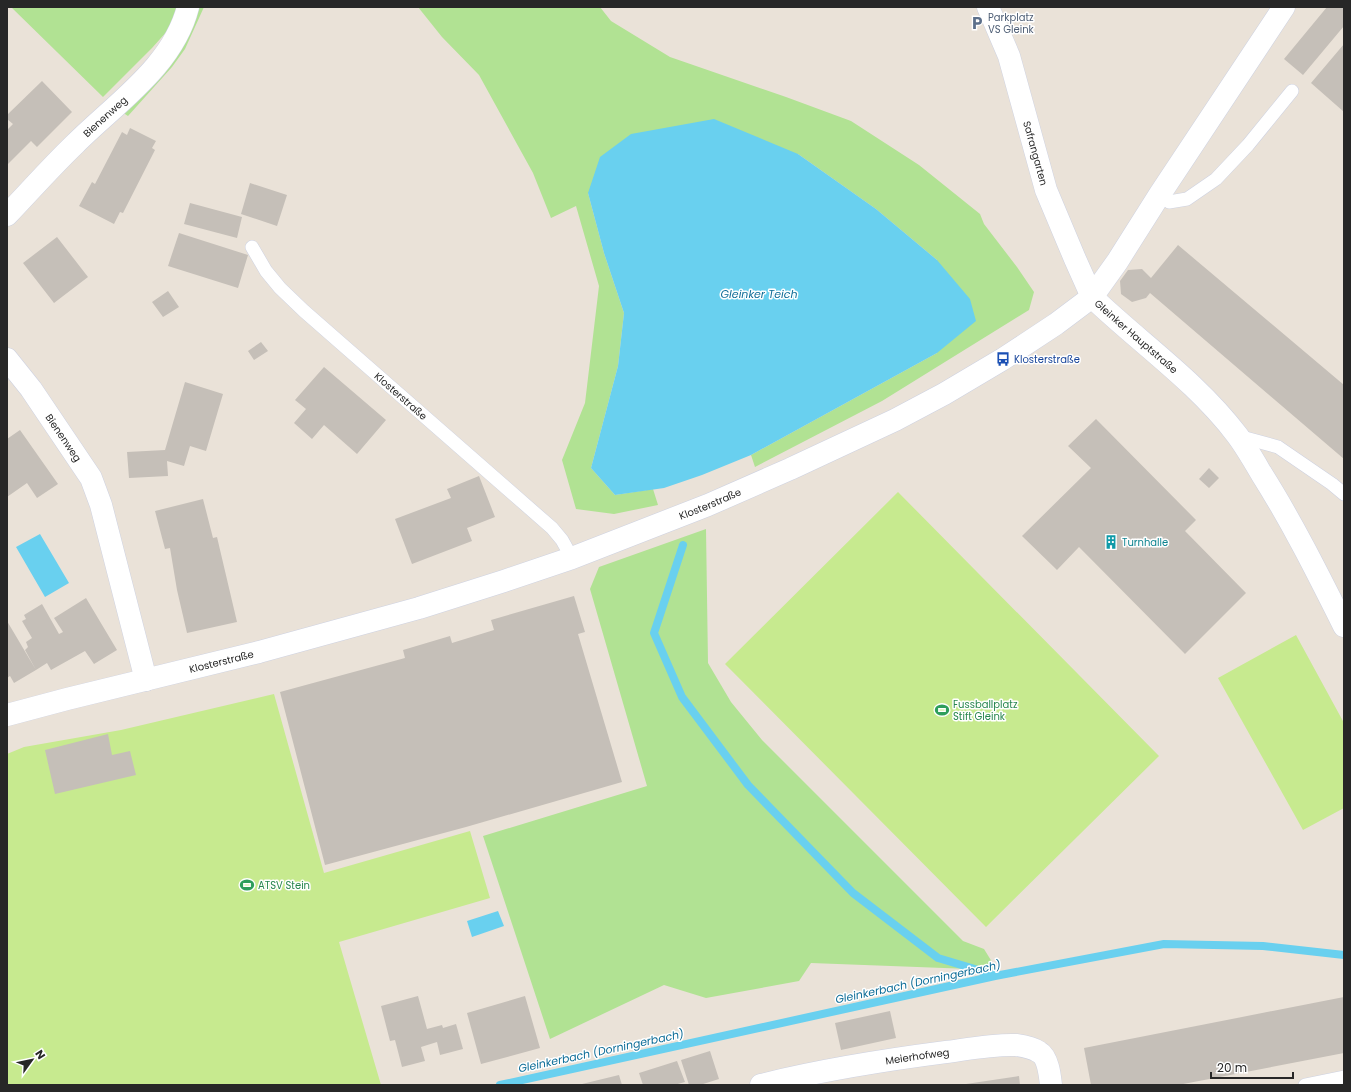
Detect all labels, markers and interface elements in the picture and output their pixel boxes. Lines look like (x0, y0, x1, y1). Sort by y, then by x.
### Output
place label: Parkplatz VS Gleink (988, 10, 1035, 37)
parking icon: Parkplatz VS Gleink (969, 15, 985, 31)
street label: Bienenweg (80, 93, 131, 141)
street label: Safrangarten (1019, 119, 1051, 187)
water label: Gleinker Teich (721, 286, 797, 302)
street label: Gleinker Hauptstraße (1091, 296, 1181, 377)
bus stop icon: Klosterstraße (995, 351, 1011, 367)
place label: Klosterstraße (1014, 352, 1080, 367)
street label: Klosterstraße (371, 369, 431, 424)
street label: Bienenweg (42, 411, 85, 465)
street label: Klosterstraße (677, 484, 744, 524)
building icon: Turnhalle (1103, 534, 1119, 550)
place label: Turnhalle (1122, 535, 1168, 550)
street label: Klosterstraße (188, 647, 255, 677)
place label: Fussballplatz Stift Gleink (953, 697, 1018, 724)
sports icon: Fussballplatz Stift Gleink (934, 702, 950, 718)
sports icon: ATSV Stein (239, 877, 255, 893)
place label: ATSV Stein (258, 878, 310, 893)
water label: Gleinkerbach (Dorningerbach) (834, 957, 1002, 1007)
water label: Gleinkerbach (Dorningerbach) (517, 1026, 685, 1076)
north arrow (12, 1040, 52, 1080)
street label: Meierhofweg (884, 1045, 950, 1068)
text: N (31, 1047, 49, 1062)
scale bar (1211, 1054, 1293, 1080)
text: 20 m (1217, 1059, 1247, 1076)

